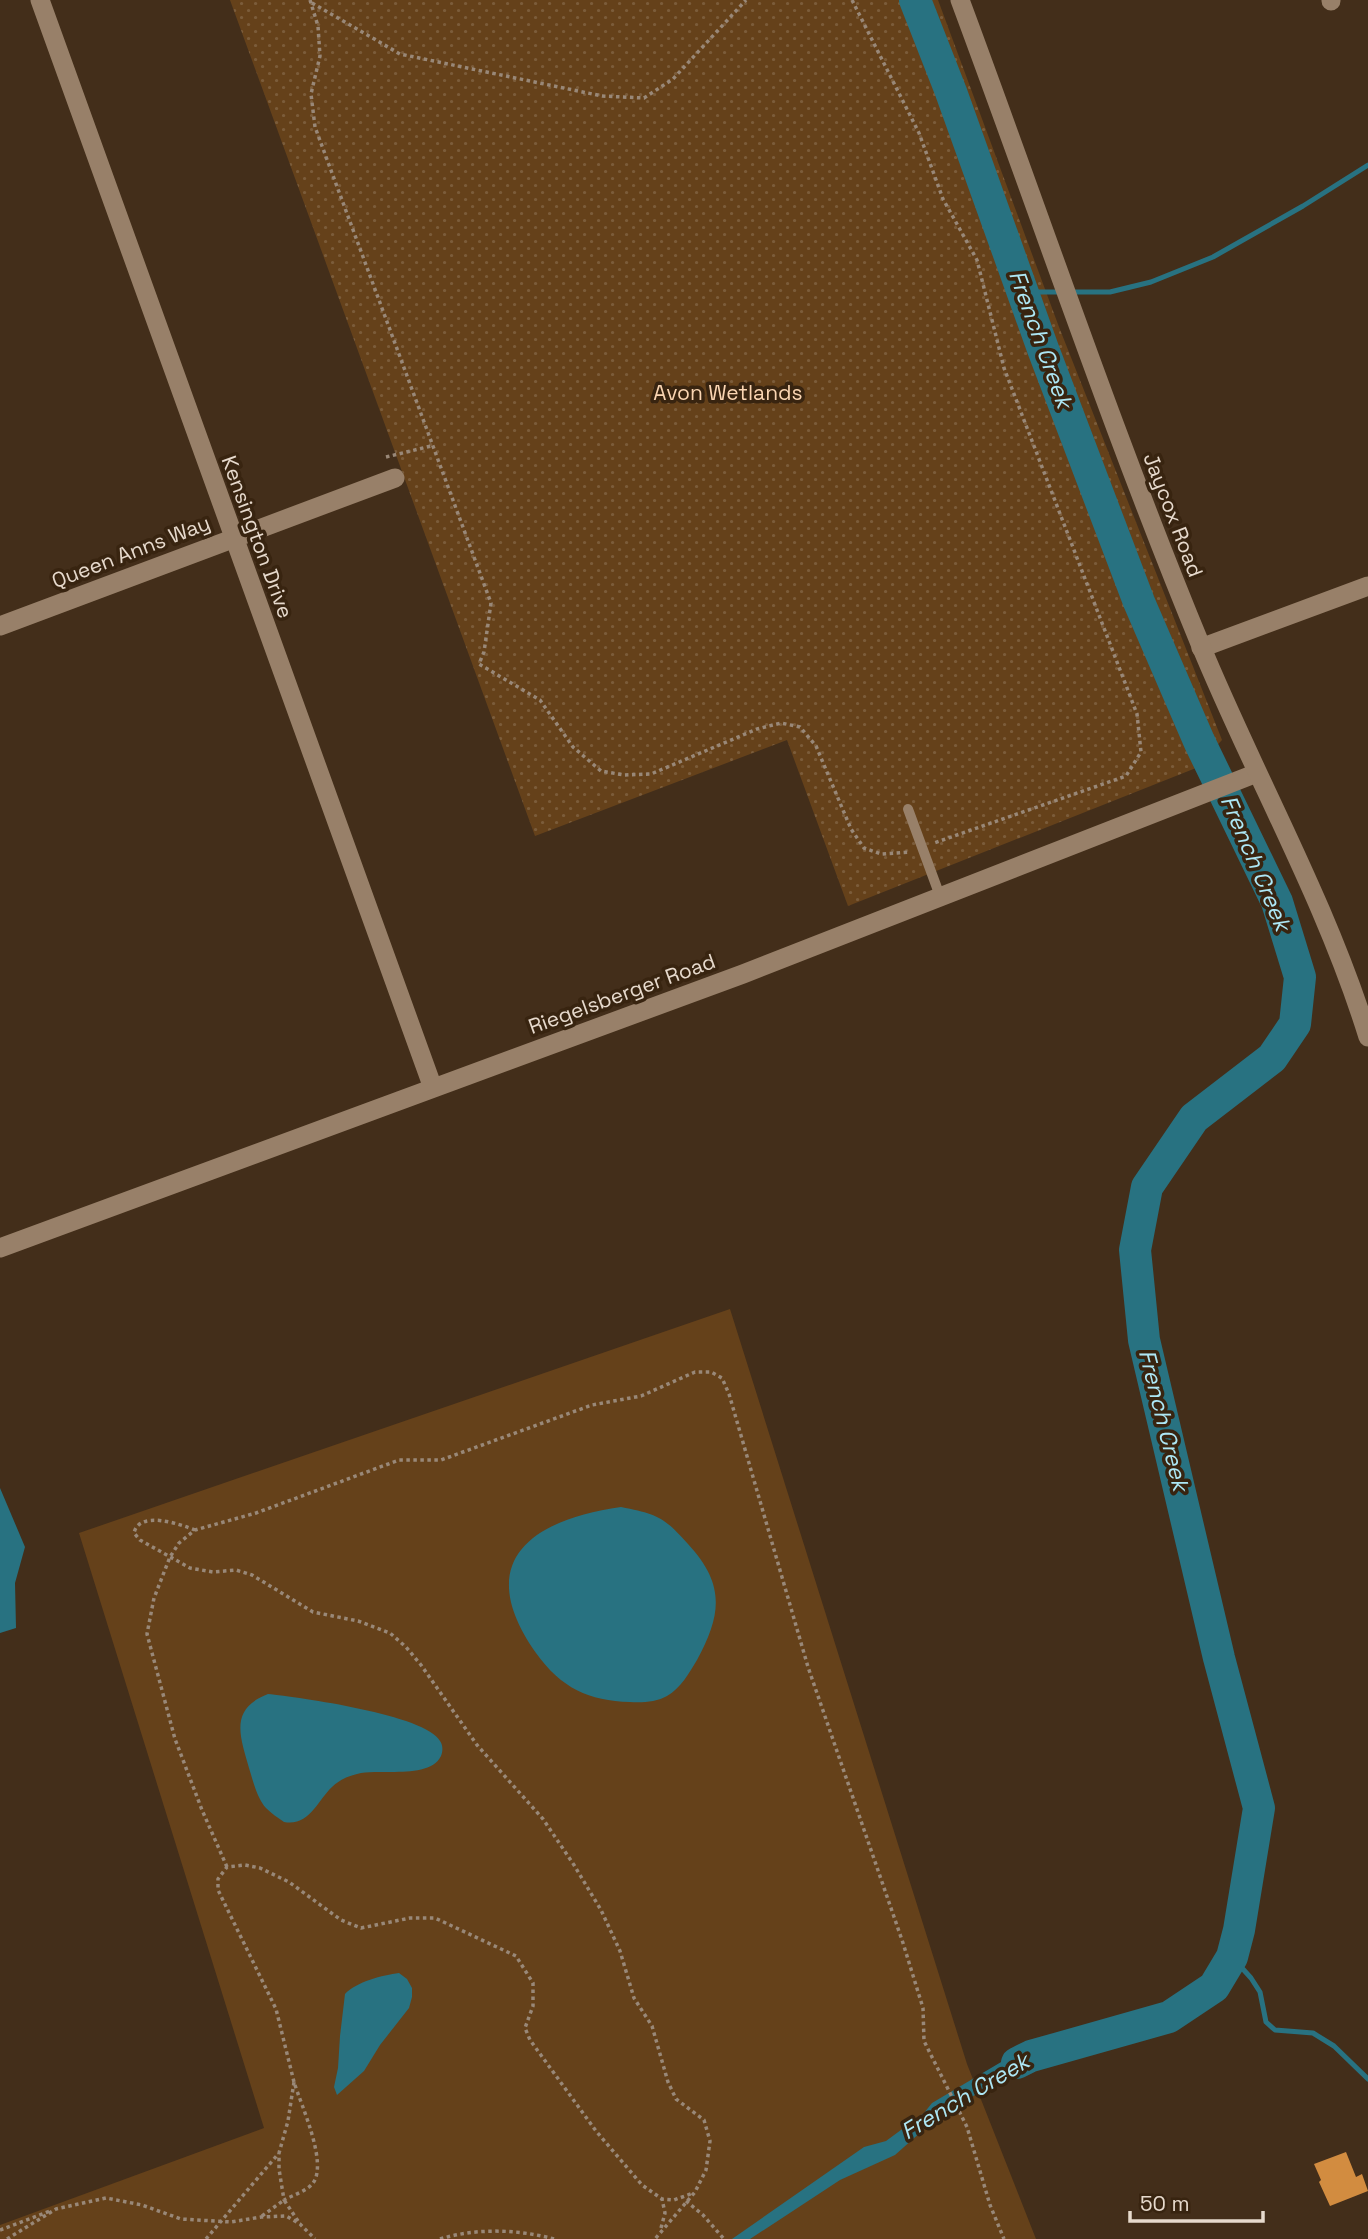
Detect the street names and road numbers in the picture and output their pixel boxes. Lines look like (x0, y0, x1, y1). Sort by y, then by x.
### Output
street label: Jaycox Road (1137, 449, 1210, 581)
street label: Kensington Drive (216, 452, 299, 622)
street label: Queen Anns Way (48, 509, 214, 594)
street label: Riegelsberger Road (525, 947, 719, 1040)

